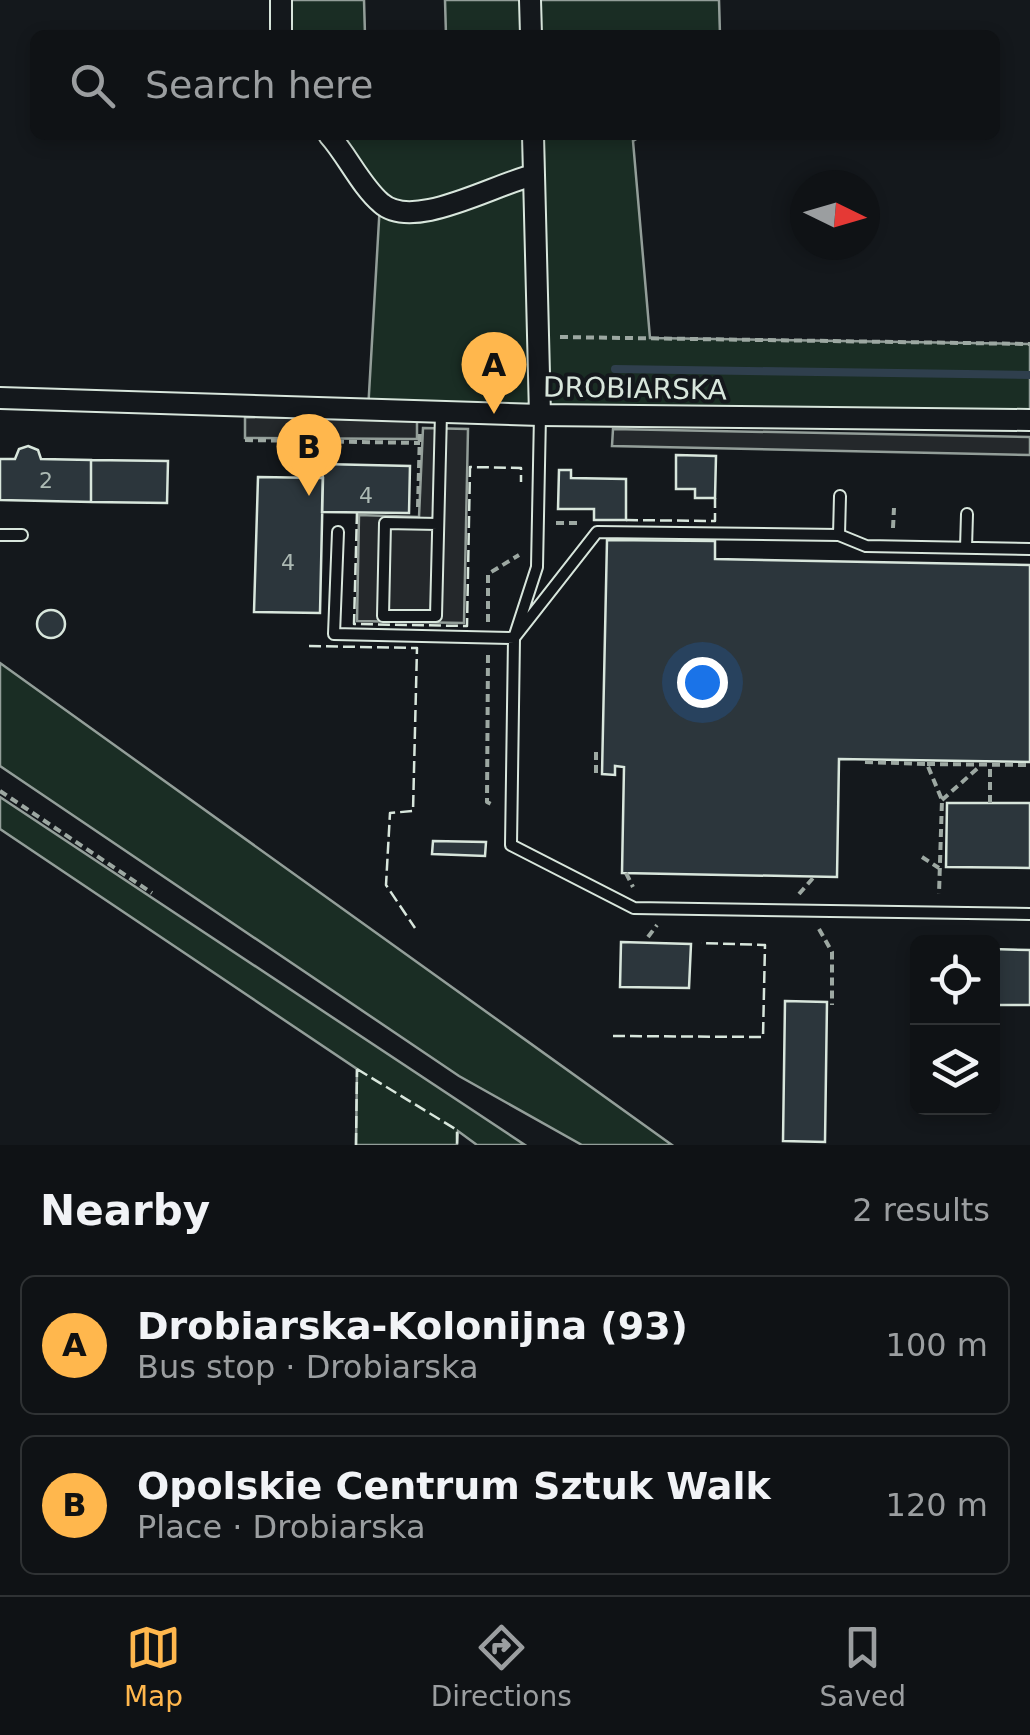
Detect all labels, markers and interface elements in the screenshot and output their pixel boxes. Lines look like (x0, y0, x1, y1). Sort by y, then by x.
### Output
search box (30, 30, 1000, 140)
icon: search (65, 58, 120, 113)
text: Search here (145, 63, 373, 107)
north arrow (790, 170, 880, 260)
pin: A (462, 332, 526, 414)
street label: DROBIARSKA (543, 370, 727, 407)
pin: B (276, 414, 342, 496)
house number: 2 (39, 468, 53, 493)
house number: 4 (359, 483, 373, 508)
house number: 4 (281, 550, 295, 575)
your location (677, 657, 728, 708)
map controls (910, 935, 1000, 1115)
button: locate (910, 935, 1000, 1025)
button: layers (910, 1025, 1000, 1115)
text: Nearby (40, 1186, 210, 1235)
text: 2 results (852, 1191, 990, 1229)
text: Drobiarska-Kolonijna (93) (137, 1304, 688, 1348)
text: A (62, 1326, 87, 1364)
text: 100 m (886, 1326, 988, 1364)
text: Bus stop · Drobiarska (137, 1348, 479, 1386)
text: Opolskie Centrum Sztuk Walk (137, 1464, 771, 1508)
text: B (62, 1486, 87, 1524)
text: 120 m (886, 1486, 988, 1524)
text: Place · Drobiarska (137, 1508, 425, 1546)
tab: Map (124, 1620, 183, 1713)
tab: Directions (431, 1620, 572, 1713)
tab: Saved (820, 1620, 906, 1713)

